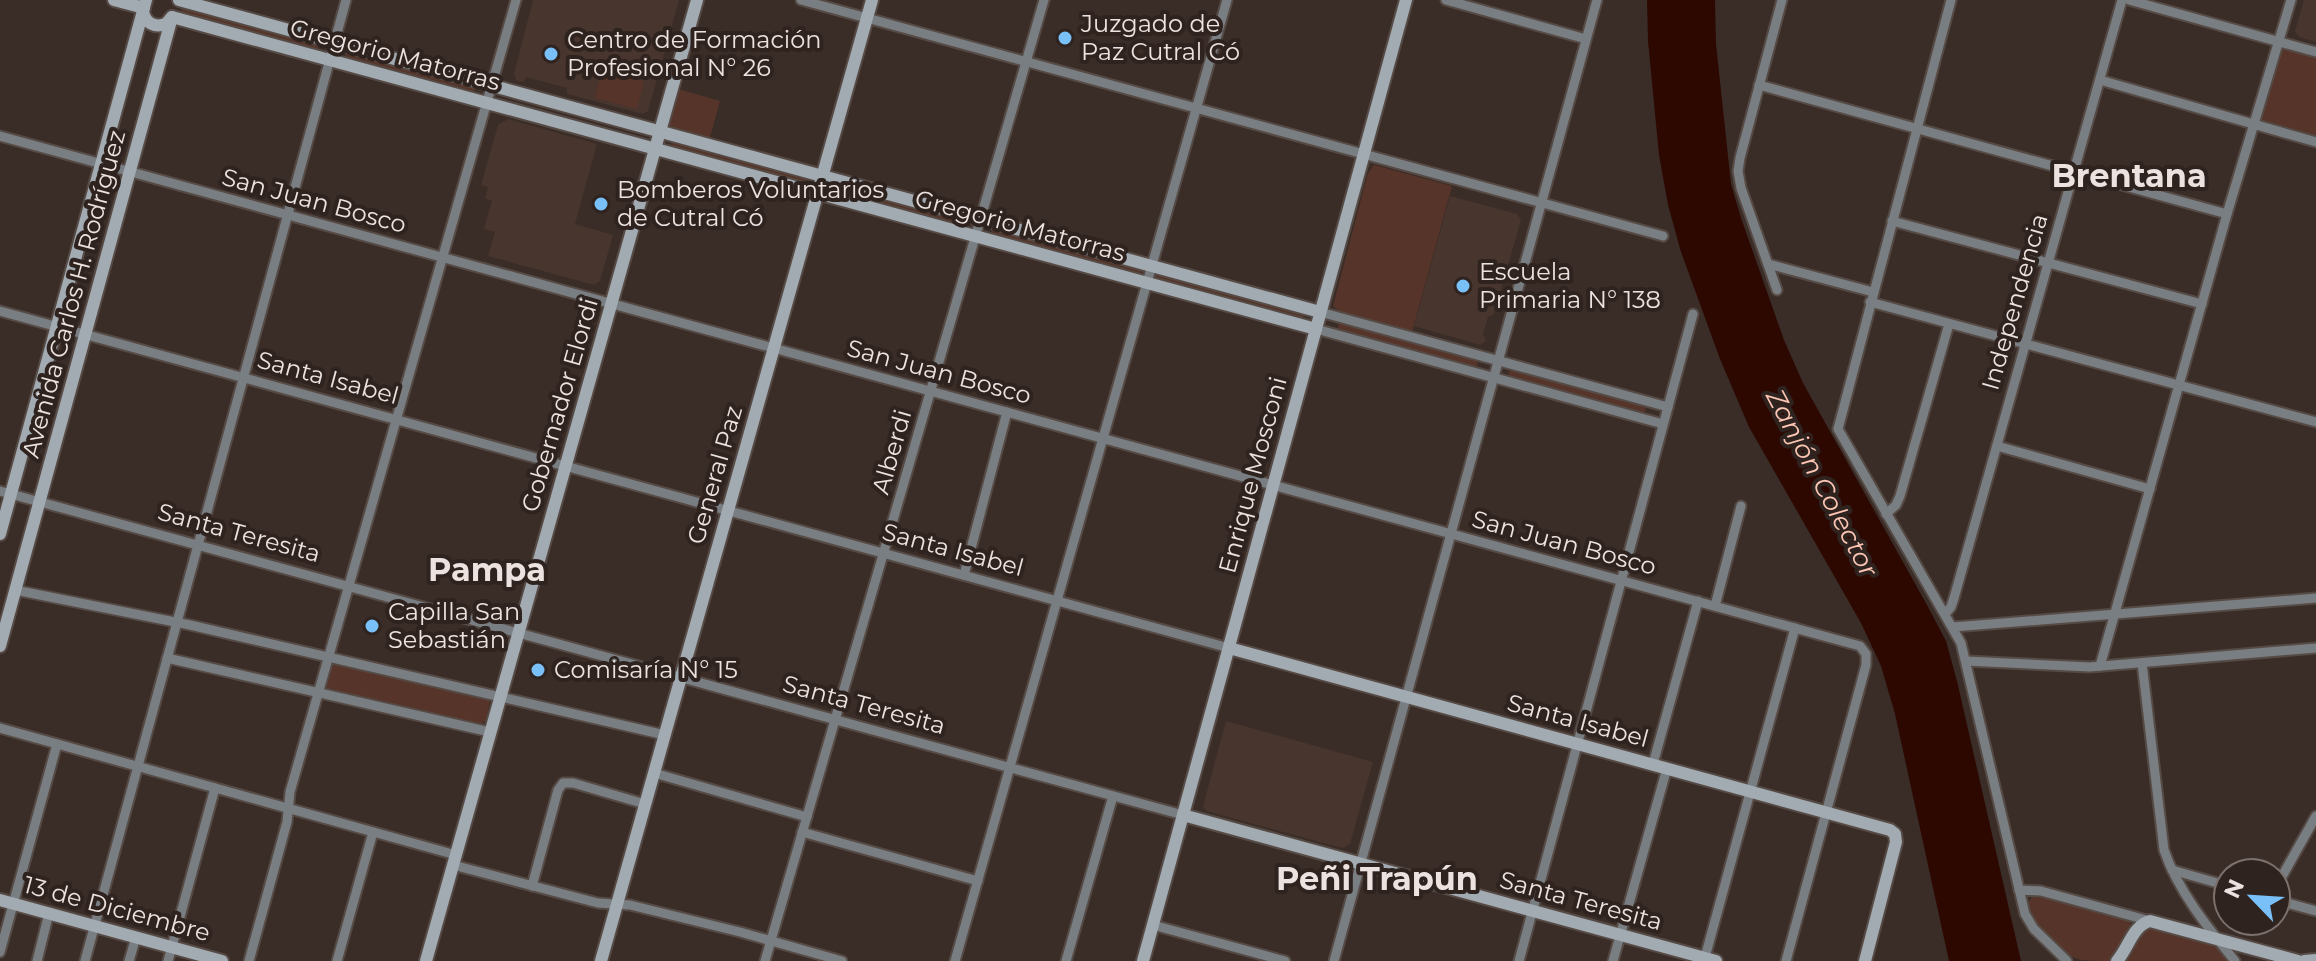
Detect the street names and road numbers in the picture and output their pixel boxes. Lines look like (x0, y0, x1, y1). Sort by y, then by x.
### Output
street label: Gregorio Matorras (287, 12, 503, 97)
street label: Avenida Carlos H. Rodríguez (16, 127, 131, 461)
street label: San Juan Bosco (219, 162, 409, 239)
street label: Gregorio Matorras (912, 183, 1128, 268)
street label: Independencia (1975, 210, 2054, 393)
street label: Gobernador Elordi (515, 295, 604, 515)
street label: San Juan Bosco (844, 333, 1034, 410)
street label: Santa Isabel (254, 345, 402, 410)
street label: Enrique Mosconi (1212, 374, 1293, 576)
street label: General Paz (681, 402, 748, 547)
street label: Alberdi (866, 406, 917, 497)
street label: Santa Teresita (155, 497, 324, 568)
street label: San Juan Bosco (1469, 504, 1659, 581)
street label: Santa Isabel (879, 517, 1027, 582)
street label: Santa Teresita (780, 669, 949, 740)
street label: Santa Isabel (1504, 688, 1652, 753)
street label: Santa Teresita (1497, 865, 1666, 936)
street label: 13 de Diciembre (21, 870, 213, 947)

